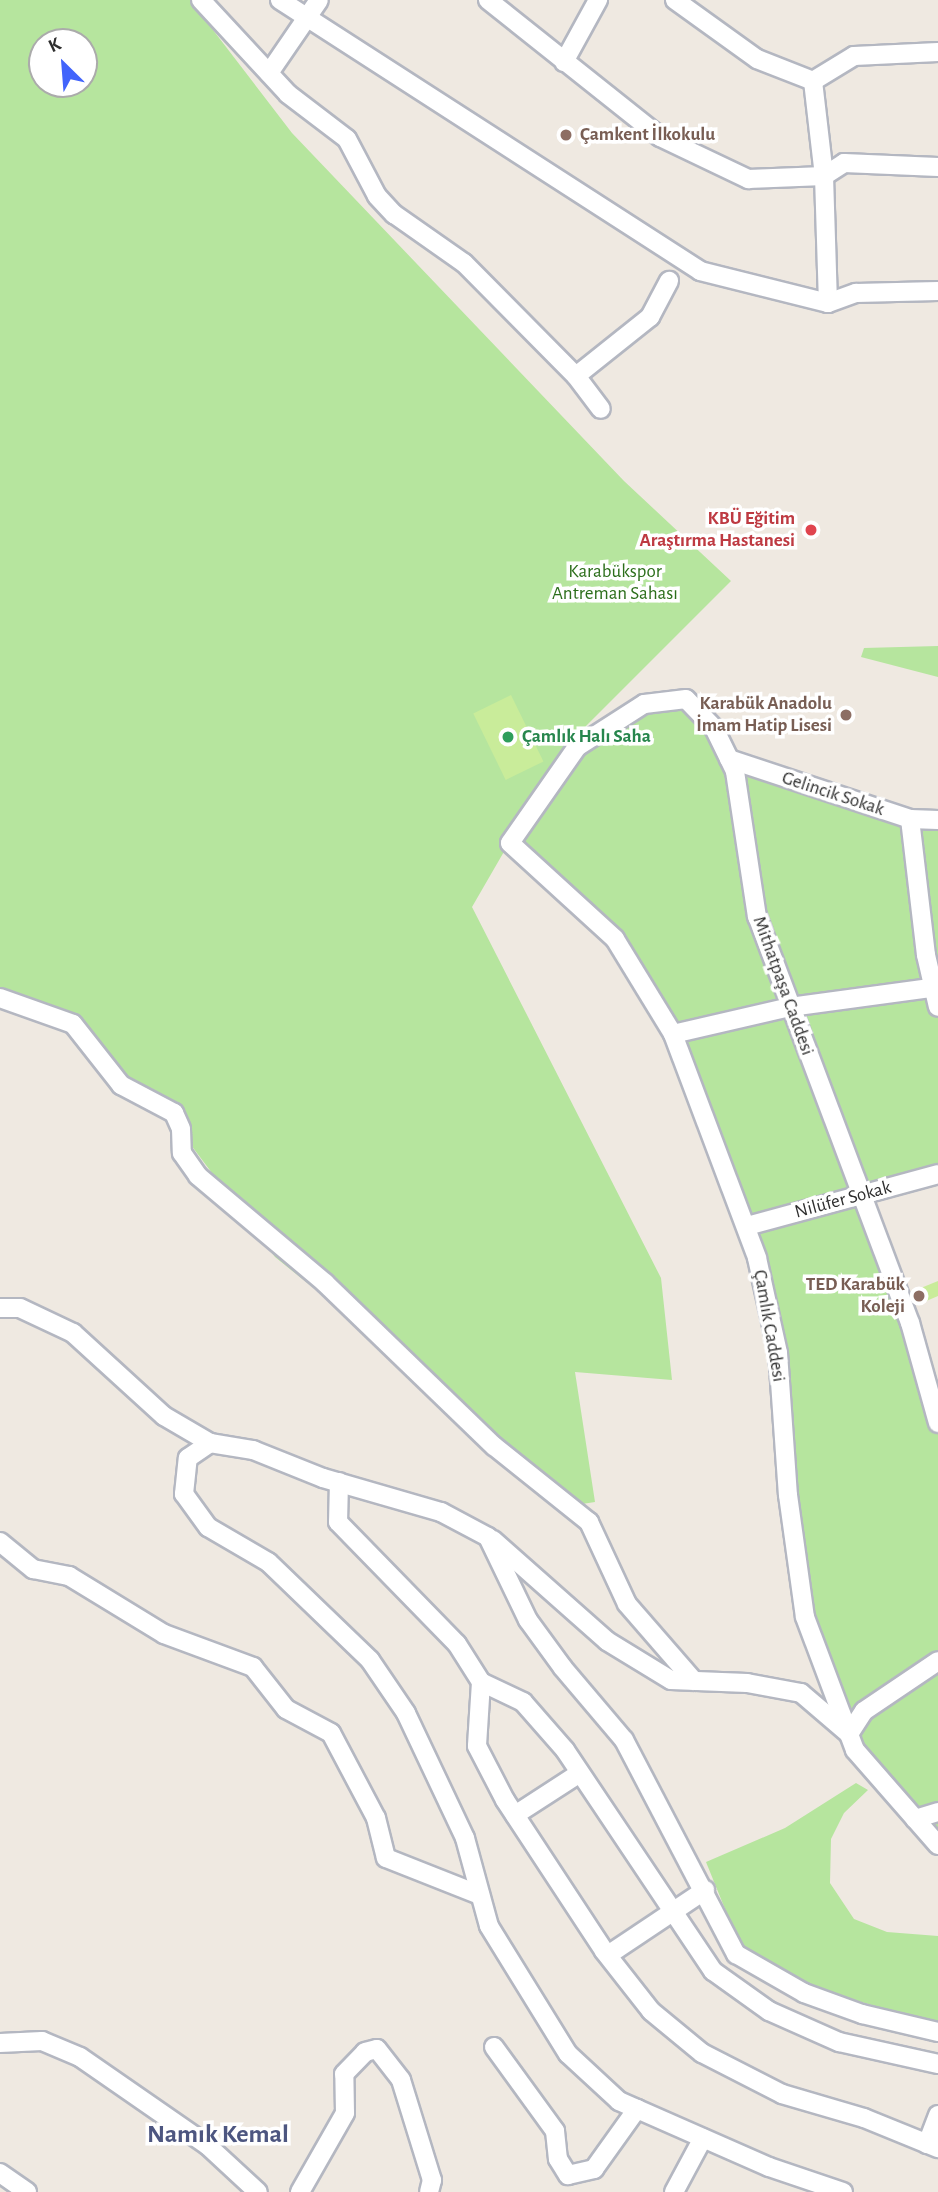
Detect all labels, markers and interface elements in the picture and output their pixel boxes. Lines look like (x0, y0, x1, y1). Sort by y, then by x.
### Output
north arrow (28, 28, 98, 98)
text: K (46, 34, 64, 56)
place label: Çamkent İlkokulu (580, 124, 715, 146)
marker: Çamkent İlkokulu (558, 127, 574, 143)
place label: KBÜ Eğitim Araştırma Hastanesi (639, 508, 795, 552)
marker: KBÜ Eğitim Araştırma Hastanesi (801, 520, 821, 540)
park label: Karabükspor Antreman Sahası (552, 561, 678, 605)
place label: Karabük Anadolu İmam Hatip Lisesi (696, 693, 832, 737)
marker: Karabük Anadolu İmam Hatip Lisesi (838, 707, 854, 723)
place label: Çamlık Halı Saha (522, 726, 651, 748)
marker: Çamlık Halı Saha (500, 729, 516, 745)
street label: Gelincik Sokak (779, 767, 887, 821)
street label: Mithatpaşa Caddesi (747, 913, 819, 1059)
street label: Nilüfer Sokak (792, 1176, 894, 1224)
street label: Çamlık Caddesi (748, 1268, 790, 1384)
place label: TED Karabük Koleji (806, 1274, 905, 1318)
marker: TED Karabük Koleji (911, 1288, 927, 1304)
district label: Namık Kemal (147, 2119, 289, 2151)

